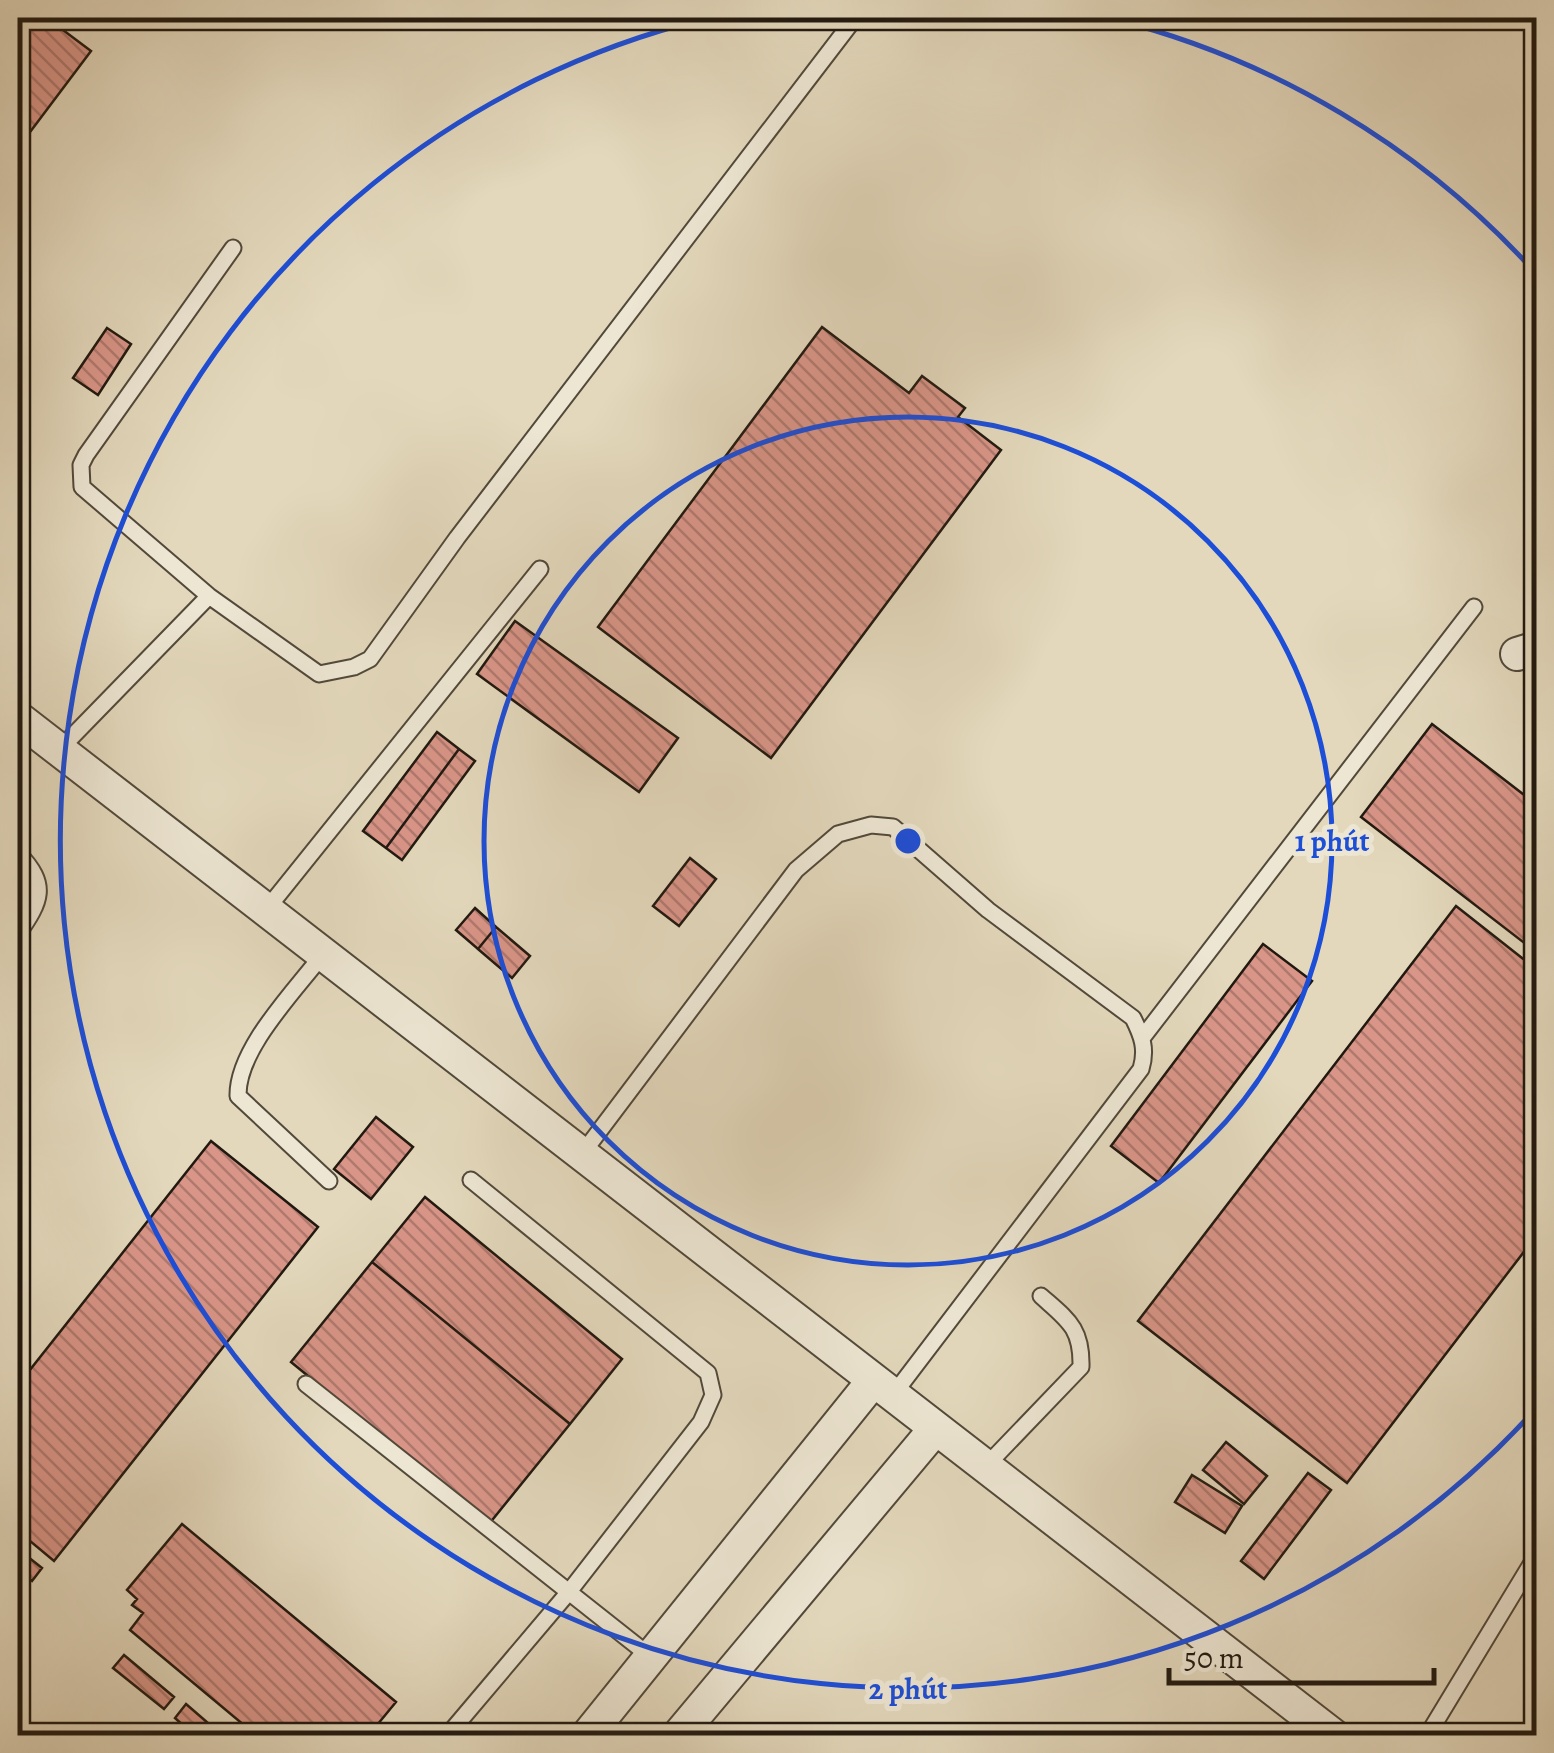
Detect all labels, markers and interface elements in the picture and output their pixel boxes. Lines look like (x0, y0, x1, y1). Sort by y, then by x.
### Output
text: 1 phút (1295, 821, 1369, 861)
centre of rings (890, 823, 926, 859)
scale bar (1169, 1623, 1434, 1685)
text: 50 m (1184, 1638, 1244, 1678)
text: 2 phút (869, 1669, 947, 1709)

